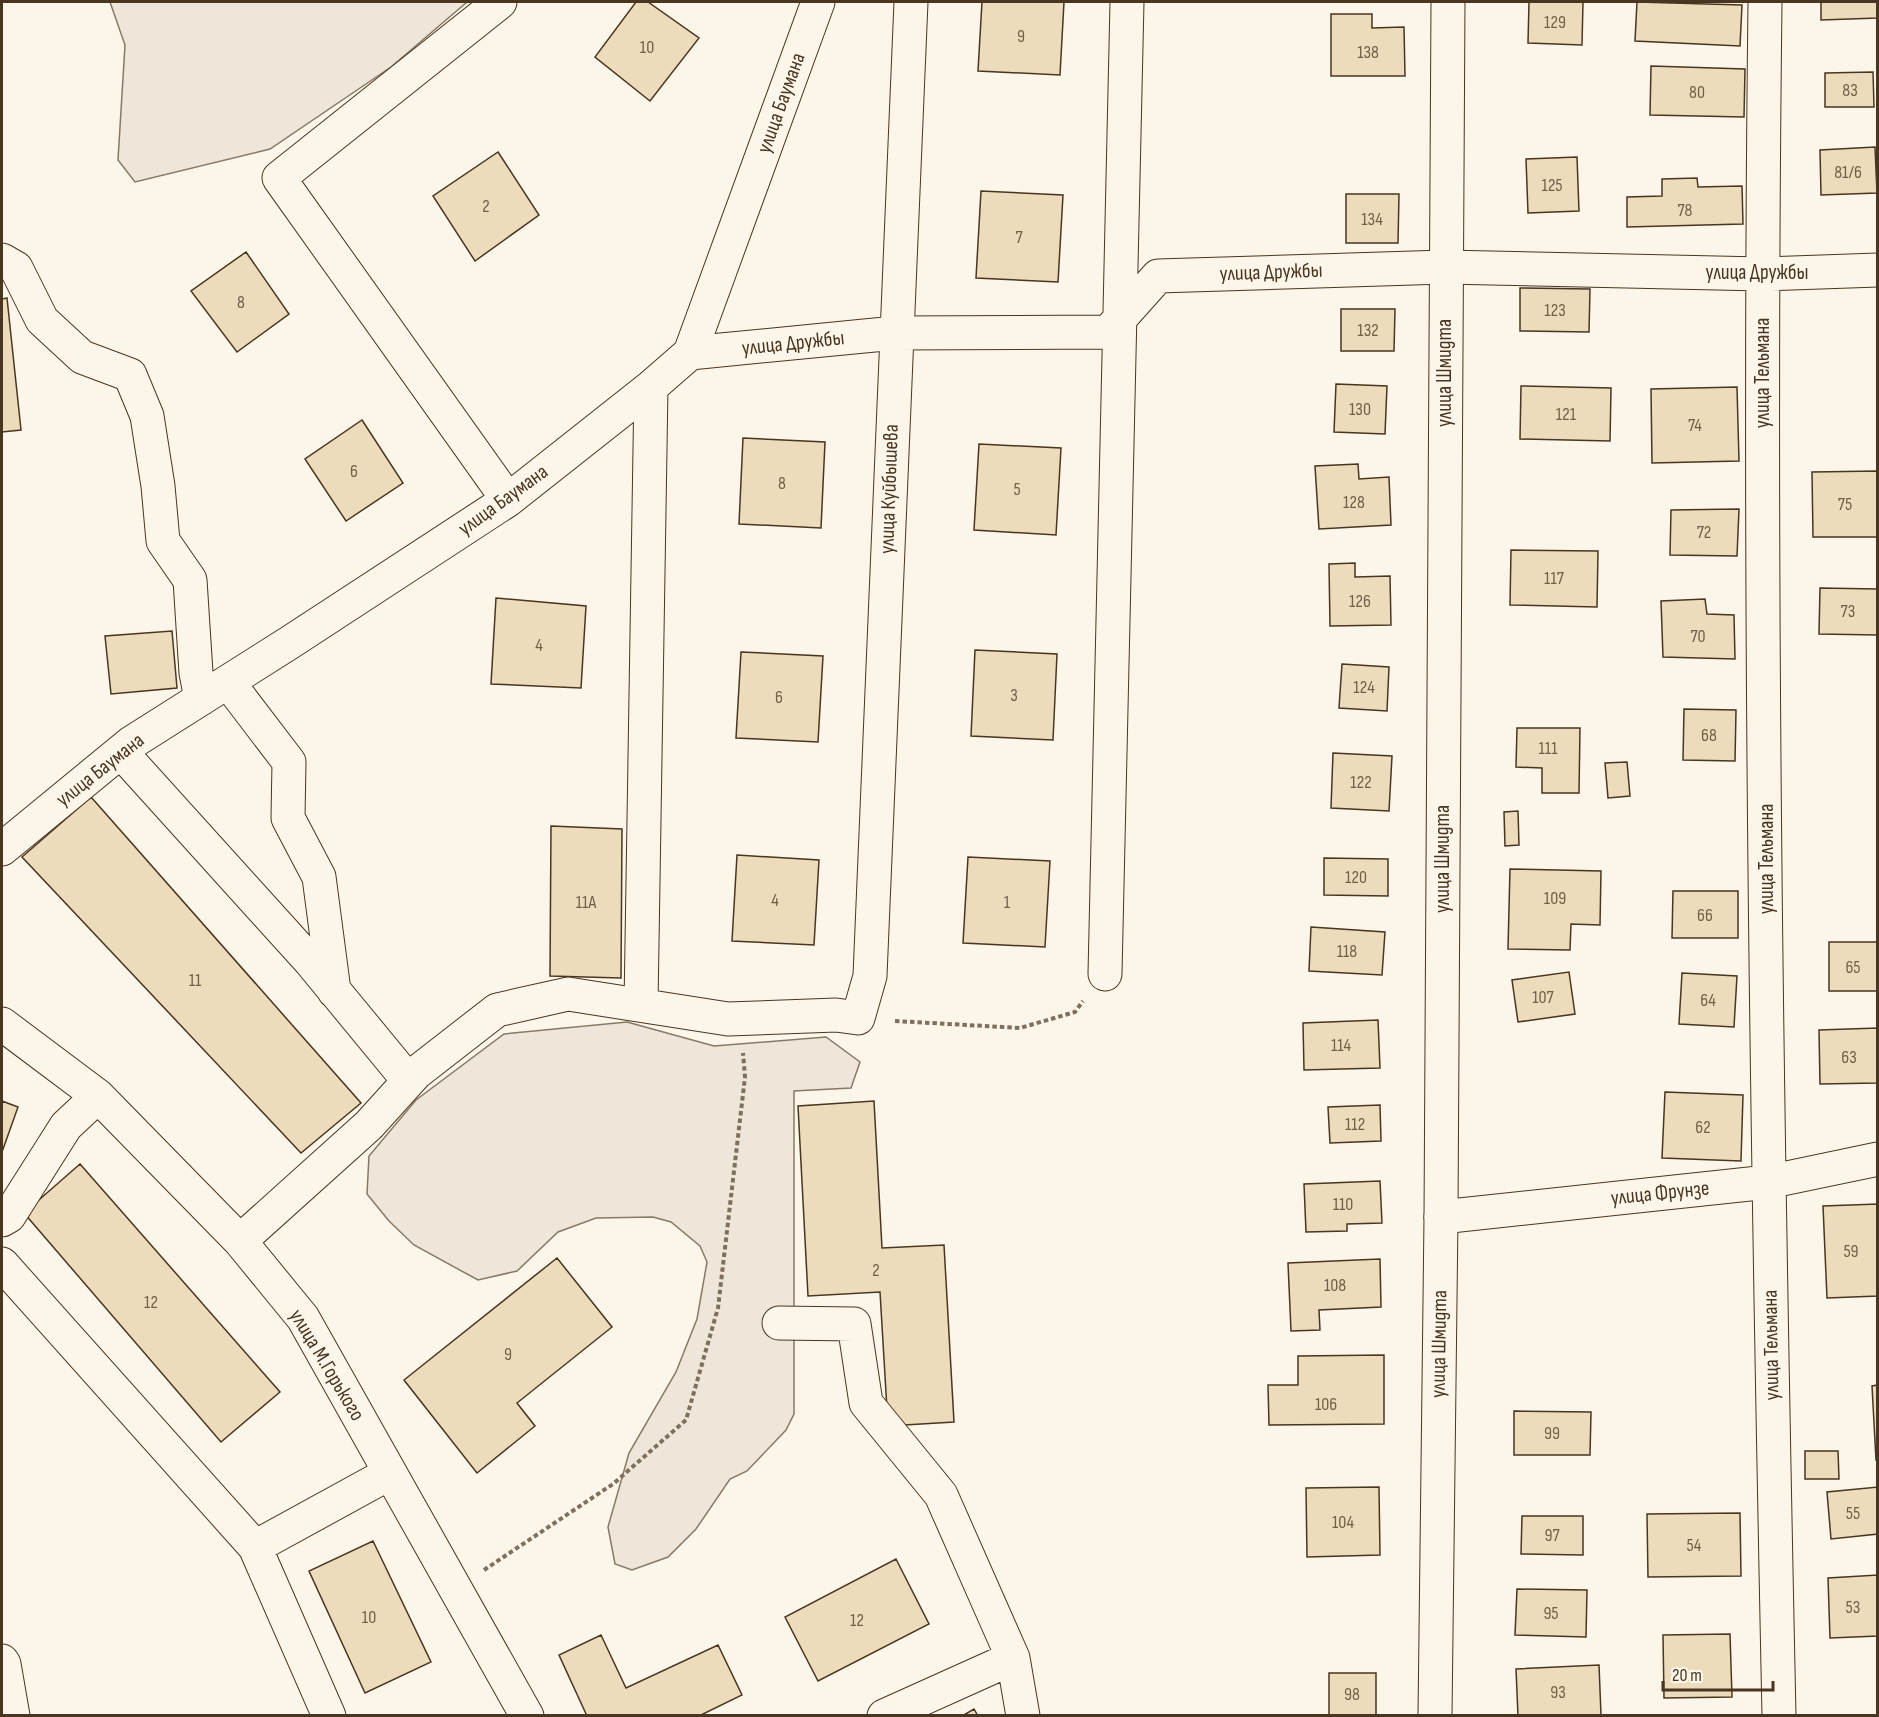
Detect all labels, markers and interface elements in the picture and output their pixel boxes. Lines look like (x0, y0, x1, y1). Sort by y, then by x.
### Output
house number: 129 (1544, 12, 1566, 33)
house number: 9 (1017, 26, 1025, 47)
house number: 10 (640, 37, 654, 58)
house number: 138 (1357, 42, 1379, 63)
street label: улица Баумана (751, 50, 811, 156)
house number: 83 (1842, 80, 1858, 101)
house number: 80 (1689, 82, 1705, 103)
house number: 81/6 (1834, 162, 1862, 183)
house number: 125 (1541, 175, 1563, 196)
house number: 2 (482, 196, 490, 217)
house number: 78 (1677, 200, 1693, 221)
house number: 134 (1361, 209, 1383, 230)
house number: 7 (1015, 227, 1023, 248)
street label: улица Дружбы (1219, 258, 1323, 286)
street label: улица Дружбы (1705, 260, 1809, 285)
house number: 8 (237, 292, 245, 313)
house number: 123 (1544, 300, 1566, 321)
street label: улица Тельмана (1750, 318, 1775, 428)
street label: улица Шмидта (1432, 319, 1457, 427)
house number: 132 (1357, 320, 1379, 341)
street label: улица Дружбы (740, 325, 846, 361)
house number: 130 (1349, 399, 1371, 420)
house number: 121 (1556, 404, 1577, 425)
house number: 74 (1688, 415, 1702, 436)
street label: улица Куйбышева (874, 424, 904, 554)
street label: улица Баумана (453, 459, 553, 541)
house number: 6 (350, 461, 358, 482)
house number: 8 (778, 473, 786, 494)
house number: 5 (1013, 479, 1021, 500)
house number: 128 (1343, 492, 1365, 513)
house number: 75 (1838, 494, 1852, 515)
house number: 72 (1697, 522, 1711, 543)
house number: 117 (1544, 568, 1565, 589)
house number: 126 (1349, 591, 1371, 612)
house number: 73 (1841, 601, 1855, 622)
house number: 70 (1690, 626, 1706, 647)
house number: 4 (535, 635, 543, 656)
house number: 124 (1353, 677, 1375, 698)
house number: 3 (1010, 685, 1018, 706)
house number: 6 (775, 687, 783, 708)
house number: 68 (1701, 725, 1717, 746)
street label: улица Баумана (51, 728, 149, 812)
house number: 111 (1539, 738, 1558, 759)
house number: 122 (1350, 772, 1372, 793)
street label: улица Тельмана (1754, 804, 1779, 914)
street label: улица Шмидта (1430, 805, 1455, 913)
house number: 120 (1345, 867, 1367, 888)
house number: 109 (1544, 888, 1566, 909)
house number: 4 (771, 890, 779, 911)
house number: 11А (576, 892, 597, 913)
house number: 1 (1004, 892, 1011, 913)
house number: 66 (1697, 905, 1713, 926)
house number: 118 (1337, 941, 1357, 962)
house number: 65 (1845, 957, 1861, 978)
house number: 11 (189, 970, 202, 991)
house number: 107 (1532, 987, 1555, 1008)
house number: 64 (1700, 990, 1716, 1011)
house number: 114 (1331, 1035, 1352, 1056)
house number: 63 (1841, 1047, 1857, 1068)
house number: 112 (1345, 1114, 1365, 1135)
house number: 62 (1695, 1117, 1711, 1138)
street label: улица Фрунзе (1609, 1175, 1711, 1211)
house number: 110 (1333, 1194, 1353, 1215)
house number: 59 (1843, 1241, 1859, 1262)
house number: 2 (872, 1260, 880, 1281)
house number: 108 (1324, 1275, 1346, 1296)
street label: улица Тельмана (1758, 1289, 1784, 1401)
street label: улица Шмидта (1426, 1290, 1452, 1398)
house number: 12 (144, 1292, 158, 1313)
street label: улица М.Горького (284, 1305, 370, 1425)
house number: 9 (504, 1344, 512, 1365)
house number: 106 (1315, 1394, 1337, 1415)
house number: 99 (1544, 1423, 1560, 1444)
house number: 55 (1846, 1503, 1860, 1524)
house number: 104 (1332, 1512, 1354, 1533)
house number: 97 (1544, 1525, 1560, 1546)
house number: 54 (1687, 1535, 1702, 1556)
house number: 53 (1846, 1597, 1860, 1618)
house number: 95 (1543, 1603, 1559, 1624)
house number: 10 (362, 1607, 376, 1628)
house number: 12 (850, 1610, 864, 1631)
scale bar (1663, 1654, 1772, 1692)
text: 20 m (1672, 1665, 1702, 1686)
house number: 93 (1550, 1682, 1566, 1703)
house number: 98 (1344, 1684, 1360, 1705)

